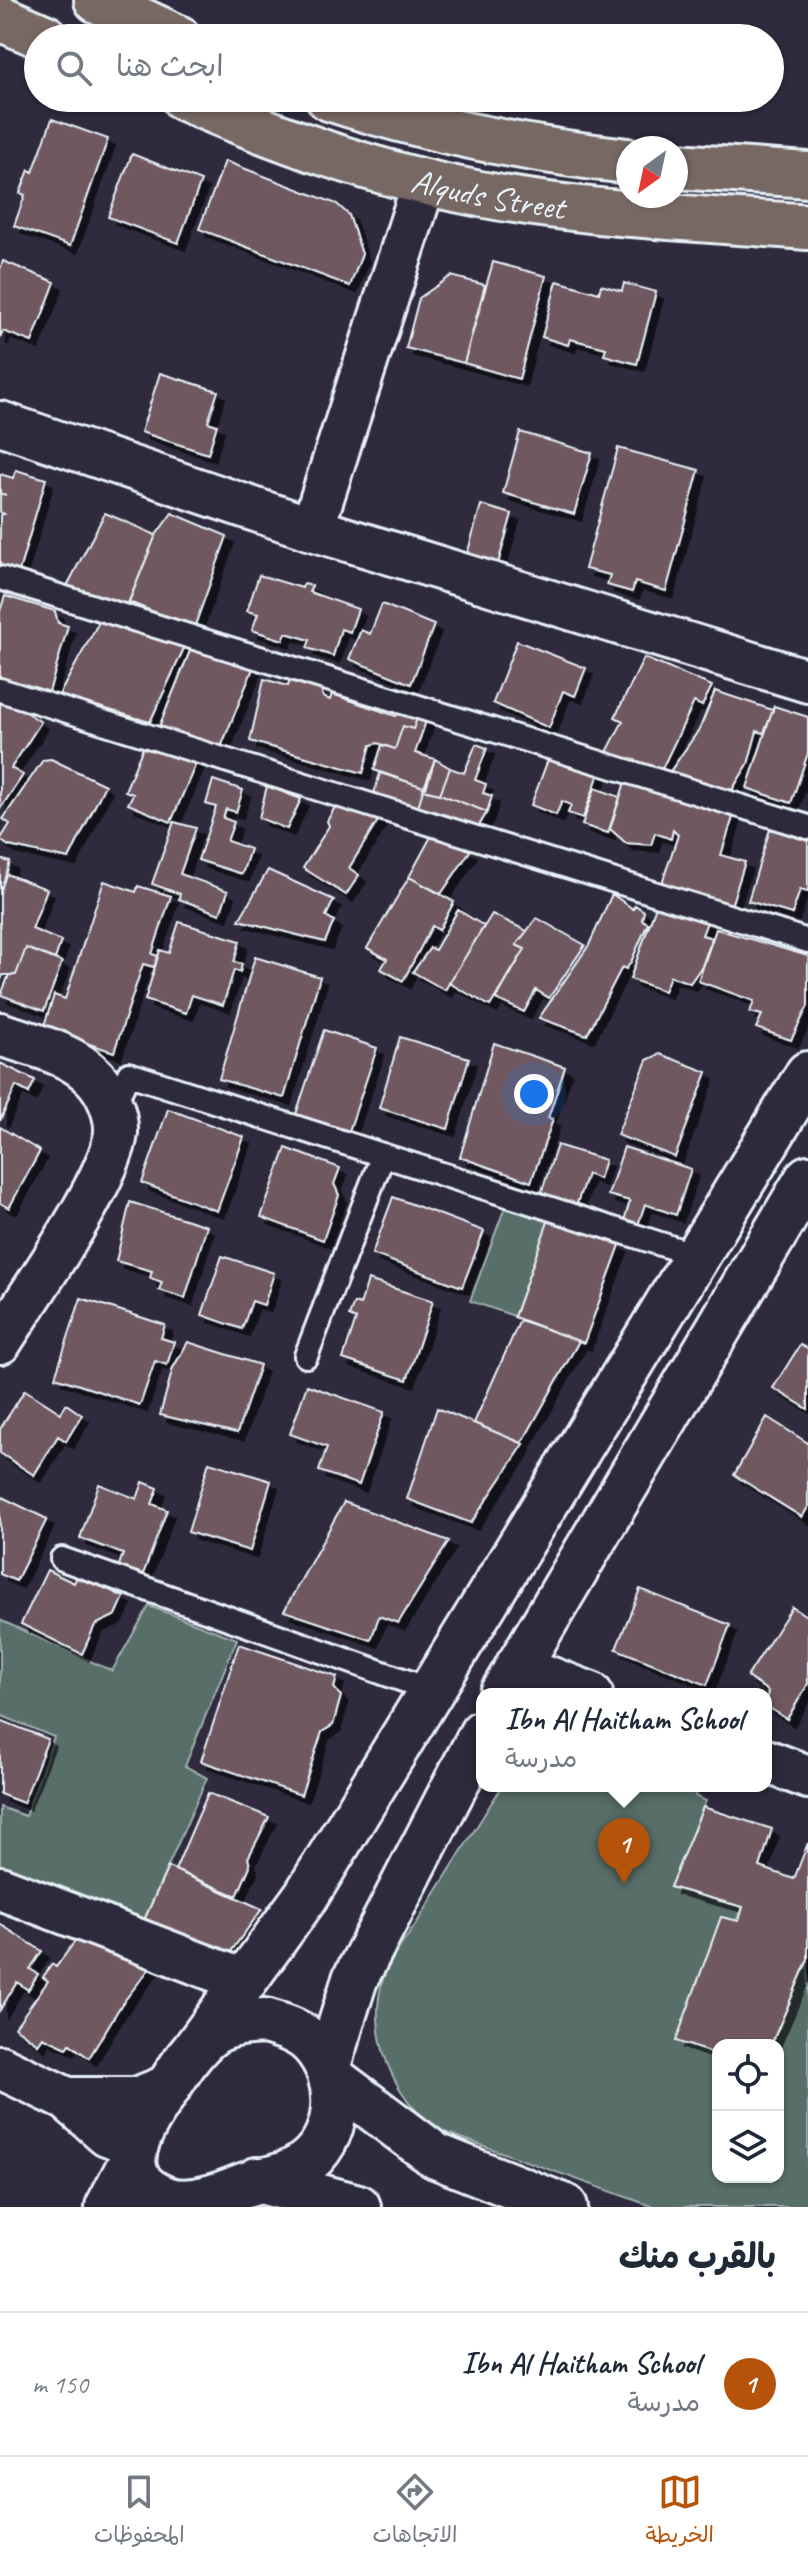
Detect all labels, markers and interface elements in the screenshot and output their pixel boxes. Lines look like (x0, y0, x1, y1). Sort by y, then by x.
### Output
search box (24, 24, 784, 112)
icon: search (52, 46, 96, 90)
text: ابحث هنا (116, 47, 224, 85)
north arrow (616, 136, 688, 208)
street label: Alquds Street (407, 159, 571, 229)
your location (514, 1074, 554, 1114)
popup (476, 1688, 772, 1792)
text: Ibn Al Haitham School (505, 1700, 743, 1738)
text: مدرسة (505, 1742, 577, 1775)
pin: 1 (598, 1818, 650, 1884)
map controls (712, 2039, 784, 2183)
button: locate (712, 2039, 784, 2111)
button: layers (712, 2111, 784, 2183)
text: بالقرب منك (619, 2235, 776, 2278)
text: Ibn Al Haitham School (462, 2344, 700, 2382)
text: 150 m (32, 2368, 88, 2401)
text: 1 (744, 2368, 756, 2401)
text: مدرسة (628, 2386, 700, 2419)
tab: المحفوظات (94, 2470, 185, 2554)
tab: الاتجاهات (372, 2470, 457, 2554)
tab: الخريطة (645, 2470, 714, 2554)

